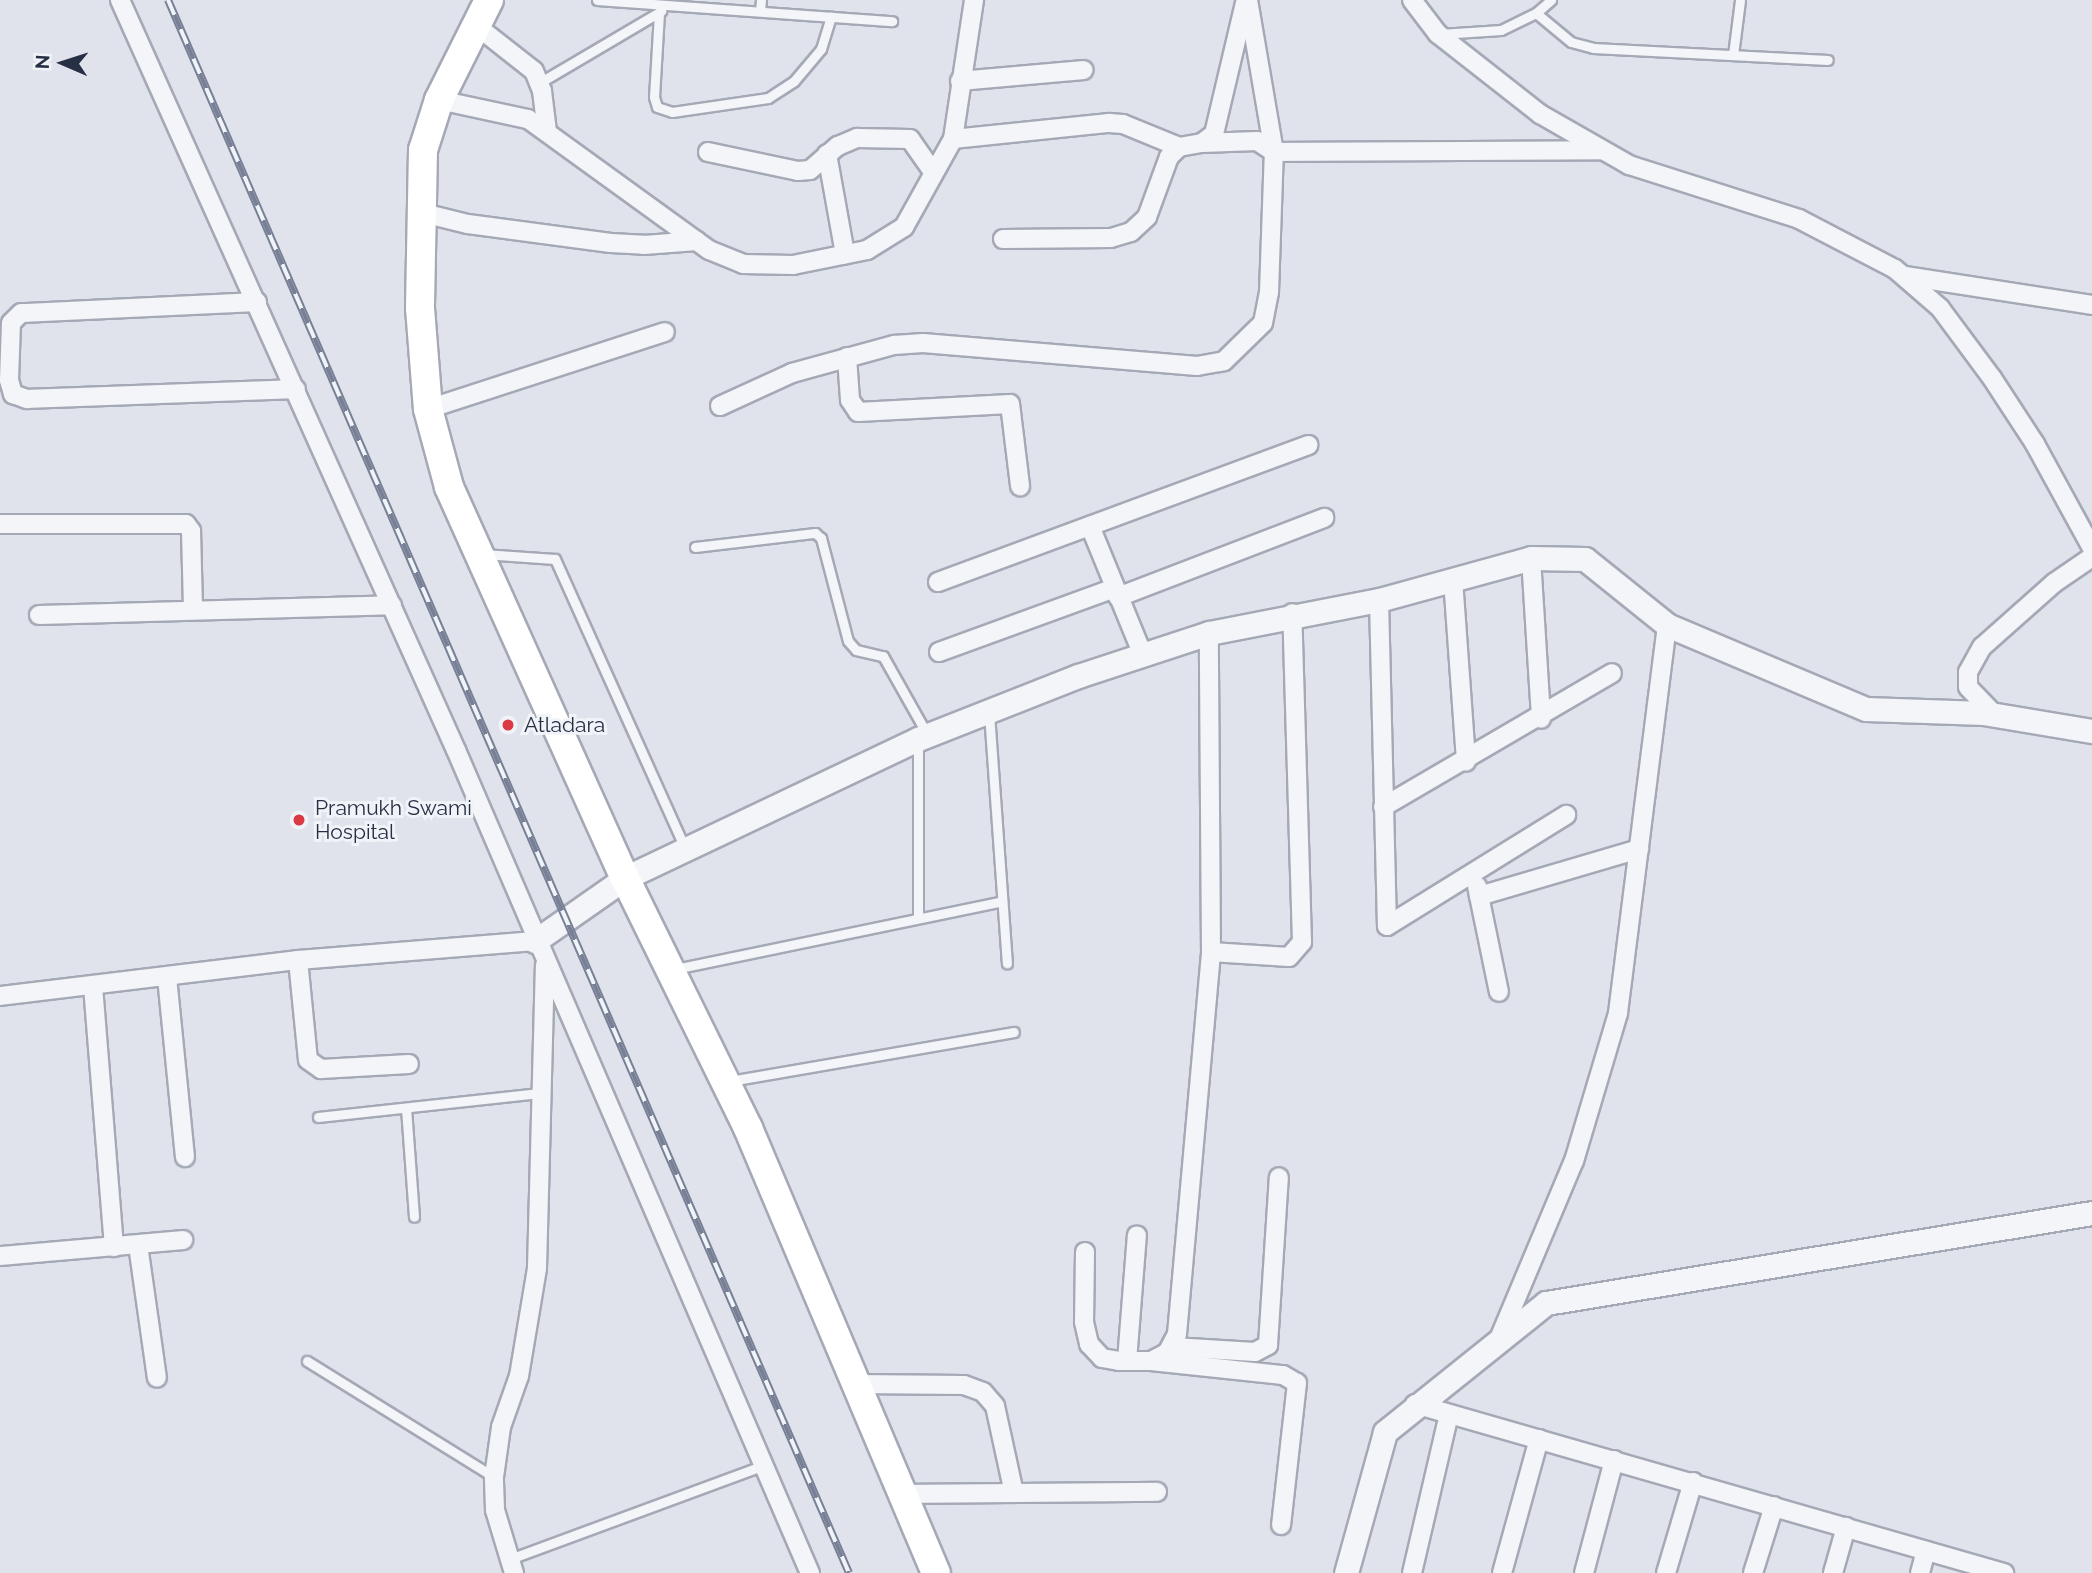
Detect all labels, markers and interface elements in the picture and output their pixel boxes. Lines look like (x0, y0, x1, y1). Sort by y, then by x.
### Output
north arrow (28, 28, 98, 98)
text: N (31, 54, 53, 70)
place label: Atladara (524, 712, 605, 738)
marker: Atladara (498, 715, 518, 735)
place label: Pramukh Swami Hospital (315, 795, 472, 845)
marker: Pramukh Swami Hospital (289, 810, 309, 830)

